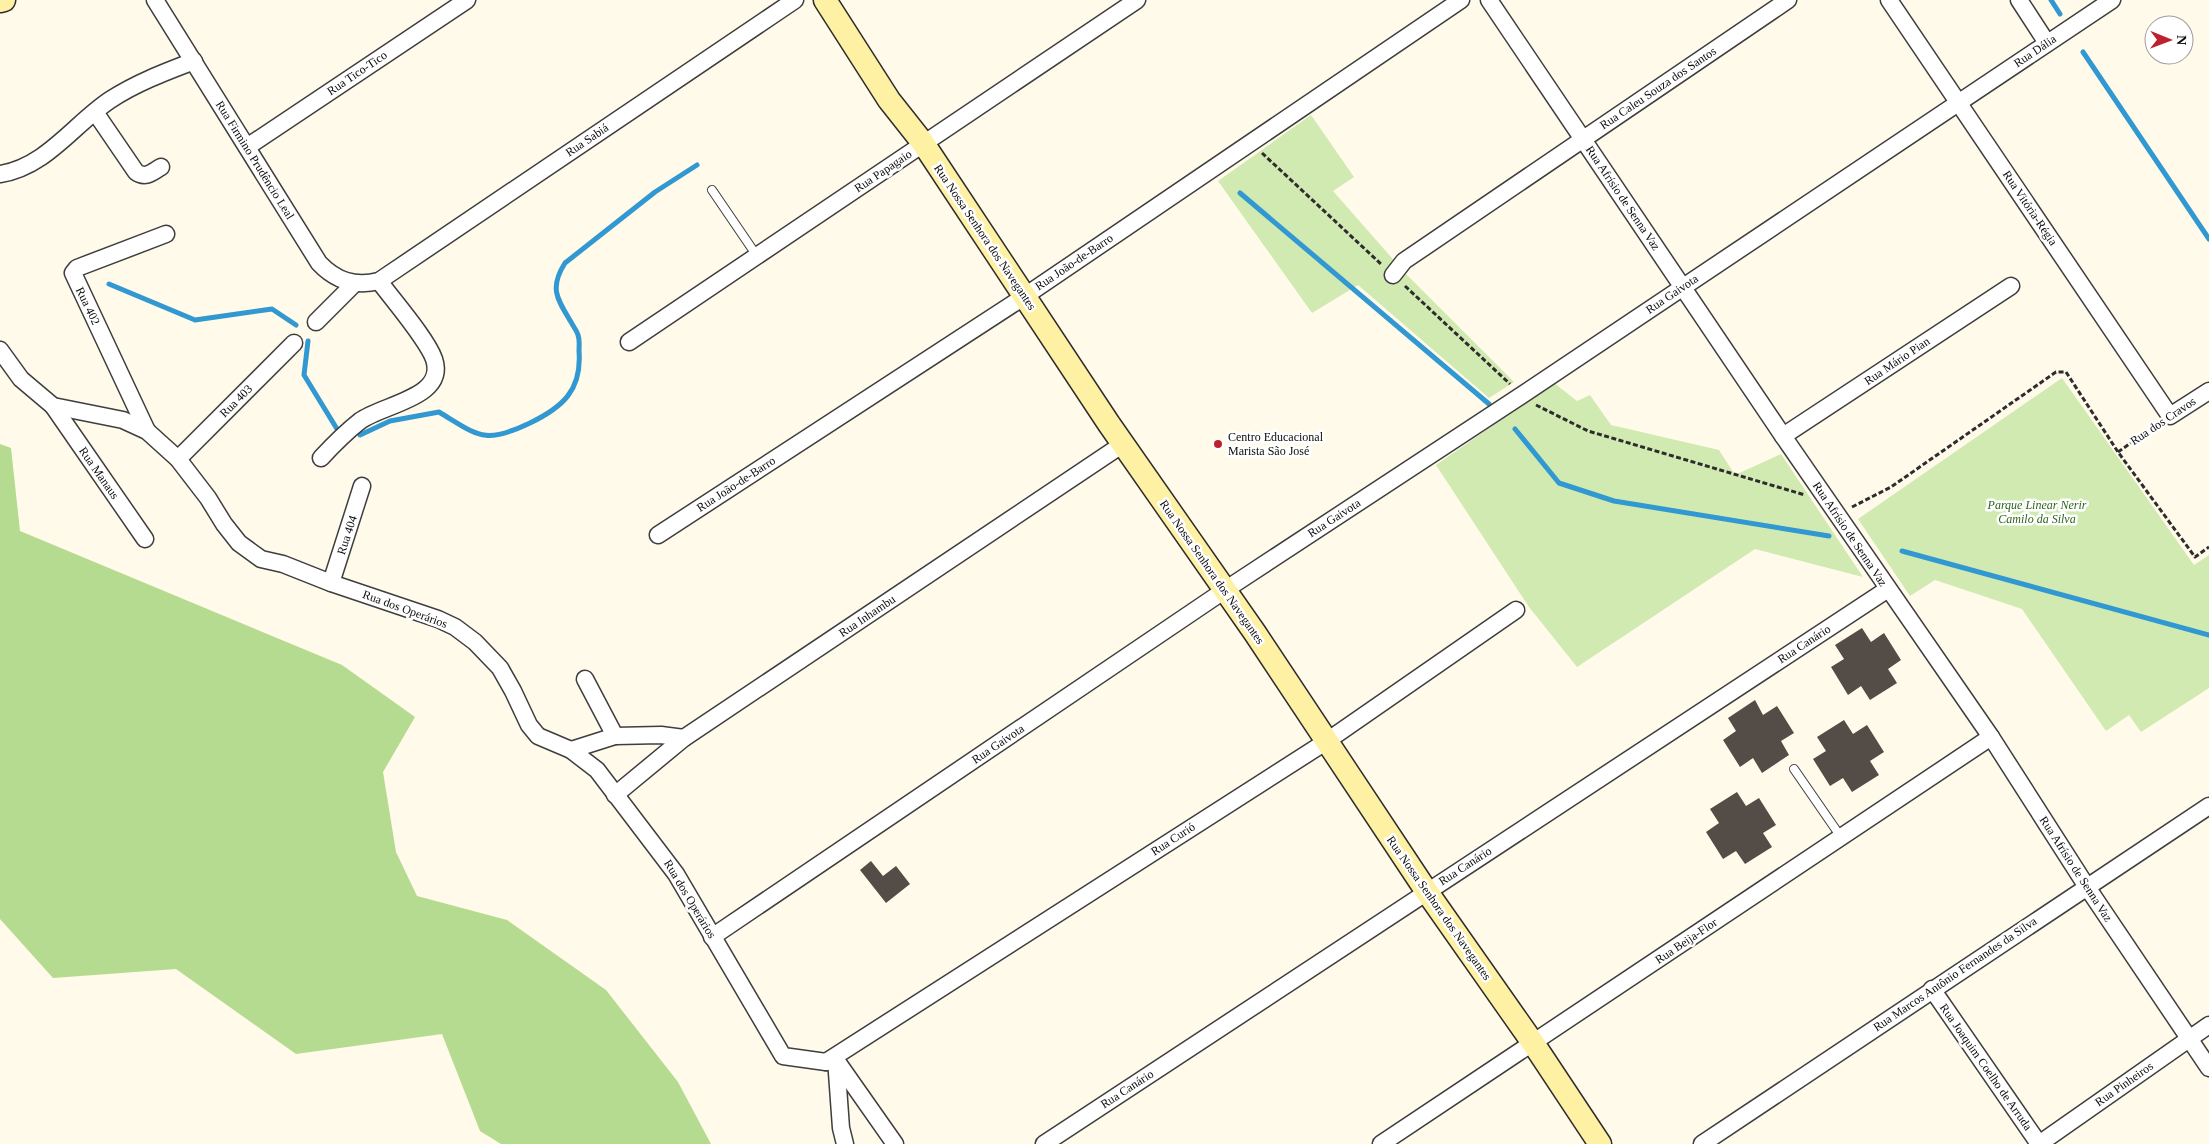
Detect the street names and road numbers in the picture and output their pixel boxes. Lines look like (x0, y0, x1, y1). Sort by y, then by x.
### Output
street label: Rua Dália (2011, 31, 2059, 70)
street label: Rua Caleu Souza dos Santos (1597, 44, 1719, 132)
street label: Rua Tico-Tico (324, 48, 390, 98)
street label: Rua Firmino Prudêncio Leal (213, 98, 298, 222)
street label: Rua Sabiá (563, 120, 612, 160)
street label: Rua Afrísio de Senna Vaz (1583, 143, 1663, 253)
street label: Rua Papagaio (852, 147, 914, 195)
street label: Rua Nossa Senhora dos Navegantes (931, 162, 1039, 313)
street label: Rua Vitória-Régia (2000, 168, 2061, 249)
street label: Rua João-de-Barro (1032, 231, 1116, 293)
street label: Rua Gaivota (1643, 271, 1701, 317)
street label: Rua 402 (73, 285, 103, 327)
street label: Rua Mário Pian (1862, 334, 1932, 388)
street label: Rua 403 (217, 382, 255, 420)
street label: Rua dos Cravos (2128, 394, 2199, 448)
street label: Rua Manaus (76, 444, 122, 502)
street label: Rua João-de-Barro (694, 453, 778, 515)
street label: Rua Afrísio de Senna Vaz (1810, 479, 1890, 589)
street label: Rua Gaivota (1305, 495, 1364, 540)
street label: Rua Nossa Senhora dos Navegantes (1157, 497, 1267, 647)
street label: Rua 404 (334, 514, 360, 556)
street label: Rua dos Operários (361, 587, 450, 631)
street label: Rua Inhambu (836, 592, 898, 640)
street label: Rua Canário (1775, 622, 1833, 666)
street label: Rua Gaivota (969, 721, 1027, 767)
street label: Rua Afrísio de Senna Vaz (2037, 814, 2115, 924)
street label: Rua Curió (1148, 820, 1198, 858)
street label: Rua Nossa Senhora dos Navegantes (1384, 833, 1494, 983)
street label: Rua Canário (1436, 844, 1494, 888)
street label: Rua dos Operários (661, 857, 719, 941)
street label: Rua Marcos Antônio Fernandes da Silva (1871, 913, 2040, 1034)
street label: Rua Beija-Flor (1652, 915, 1720, 967)
street label: Rua Joaquim Coelho de Arruda (1937, 1001, 2036, 1134)
street label: Rua Pinheiros (2092, 1059, 2156, 1109)
street label: Rua Canário (1098, 1067, 1156, 1111)

